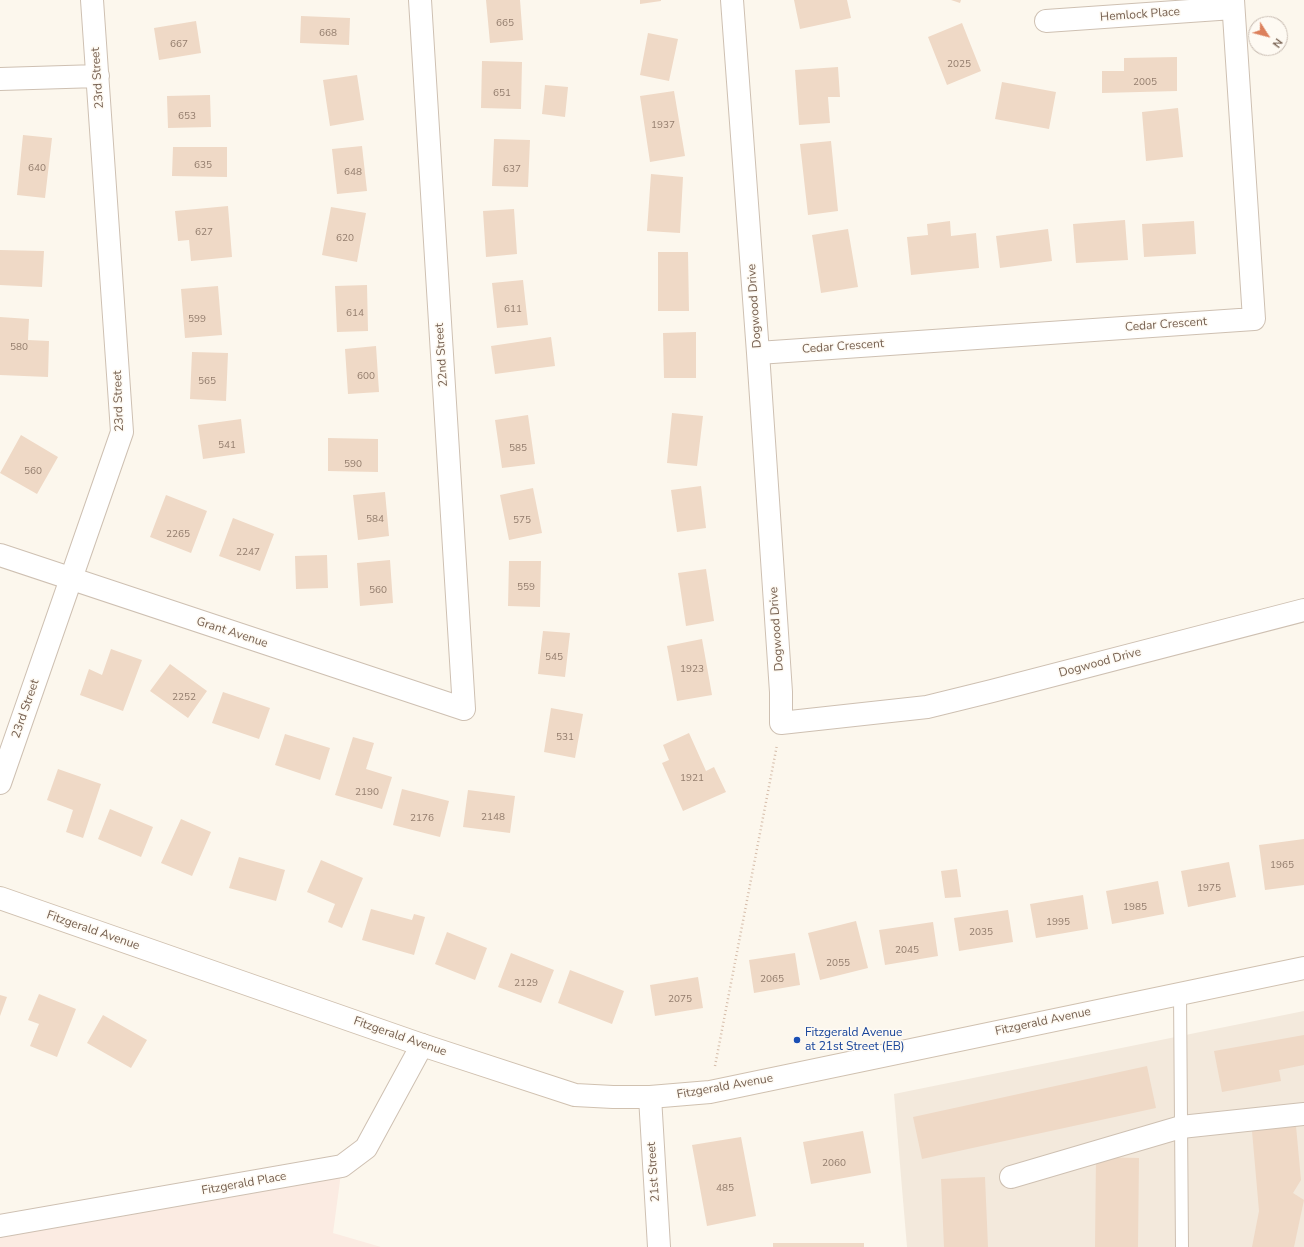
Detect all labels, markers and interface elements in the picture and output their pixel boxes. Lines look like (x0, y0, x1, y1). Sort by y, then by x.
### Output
street label: Hemlock Place (1100, 5, 1180, 25)
north arrow (1248, 16, 1288, 56)
house number: 665 (496, 18, 514, 30)
house number: 668 (319, 28, 337, 40)
text: N (1269, 35, 1286, 50)
house number: 667 (170, 39, 188, 51)
street label: 23rd Street (89, 47, 107, 109)
house number: 2025 (947, 59, 971, 71)
house number: 2005 (1133, 77, 1157, 89)
house number: 651 (493, 88, 511, 100)
house number: 653 (178, 111, 196, 123)
house number: 1937 (651, 120, 675, 132)
house number: 635 (194, 160, 212, 172)
house number: 640 (28, 163, 46, 175)
house number: 637 (503, 164, 521, 176)
house number: 648 (344, 167, 362, 179)
house number: 627 (195, 227, 213, 239)
house number: 620 (336, 233, 354, 245)
street label: Dogwood Drive (745, 263, 765, 349)
house number: 611 (504, 304, 522, 316)
house number: 614 (346, 308, 364, 320)
house number: 599 (188, 314, 206, 326)
street label: Cedar Crescent (1125, 315, 1207, 335)
street label: 22nd Street (433, 323, 451, 387)
street label: Cedar Crescent (802, 337, 884, 357)
house number: 580 (10, 342, 28, 354)
street label: 23rd Street (111, 370, 127, 432)
house number: 600 (357, 371, 375, 383)
house number: 565 (198, 376, 216, 388)
house number: 541 (218, 440, 236, 452)
house number: 585 (509, 443, 527, 455)
house number: 590 (344, 459, 362, 471)
house number: 560 (24, 466, 42, 478)
house number: 584 (366, 514, 384, 526)
house number: 575 (513, 515, 531, 527)
house number: 2265 (166, 529, 190, 541)
house number: 2247 (236, 547, 260, 559)
house number: 559 (517, 582, 535, 594)
house number: 560 (369, 585, 387, 597)
street label: Dogwood Drive (767, 586, 787, 672)
street label: Grant Avenue (194, 615, 270, 651)
street label: Dogwood Drive (1057, 645, 1143, 681)
house number: 545 (545, 652, 563, 664)
house number: 1923 (680, 664, 704, 676)
street label: 23rd Street (9, 678, 43, 740)
house number: 2252 (172, 692, 196, 704)
house number: 531 (556, 732, 574, 744)
house number: 1921 (680, 773, 704, 785)
house number: 2190 (355, 787, 379, 799)
house number: 2148 (481, 812, 505, 824)
house number: 2176 (410, 813, 434, 825)
house number: 1965 (1270, 860, 1294, 872)
house number: 1975 (1197, 883, 1221, 895)
house number: 1985 (1123, 902, 1147, 914)
street label: Fitzgerald Avenue (45, 908, 141, 954)
house number: 1995 (1046, 917, 1070, 929)
house number: 2035 (969, 927, 993, 939)
house number: 2045 (895, 945, 919, 957)
house number: 2055 (826, 958, 850, 970)
house number: 2065 (760, 974, 784, 986)
house number: 2129 (514, 978, 538, 990)
house number: 2075 (668, 994, 692, 1006)
street label: Fitzgerald Avenue (994, 1005, 1092, 1039)
street label: Fitzgerald Avenue (352, 1014, 448, 1060)
place label: Fitzgerald Avenue at 21st Street (EB) (805, 1026, 905, 1054)
marker: Fitzgerald Avenue at 21st Street (EB) (792, 1035, 802, 1045)
street label: Fitzgerald Avenue (676, 1071, 774, 1103)
street label: 21st Street (645, 1142, 663, 1202)
house number: 2060 (822, 1158, 846, 1170)
street label: Fitzgerald Place (200, 1169, 288, 1199)
house number: 485 (716, 1183, 734, 1195)

